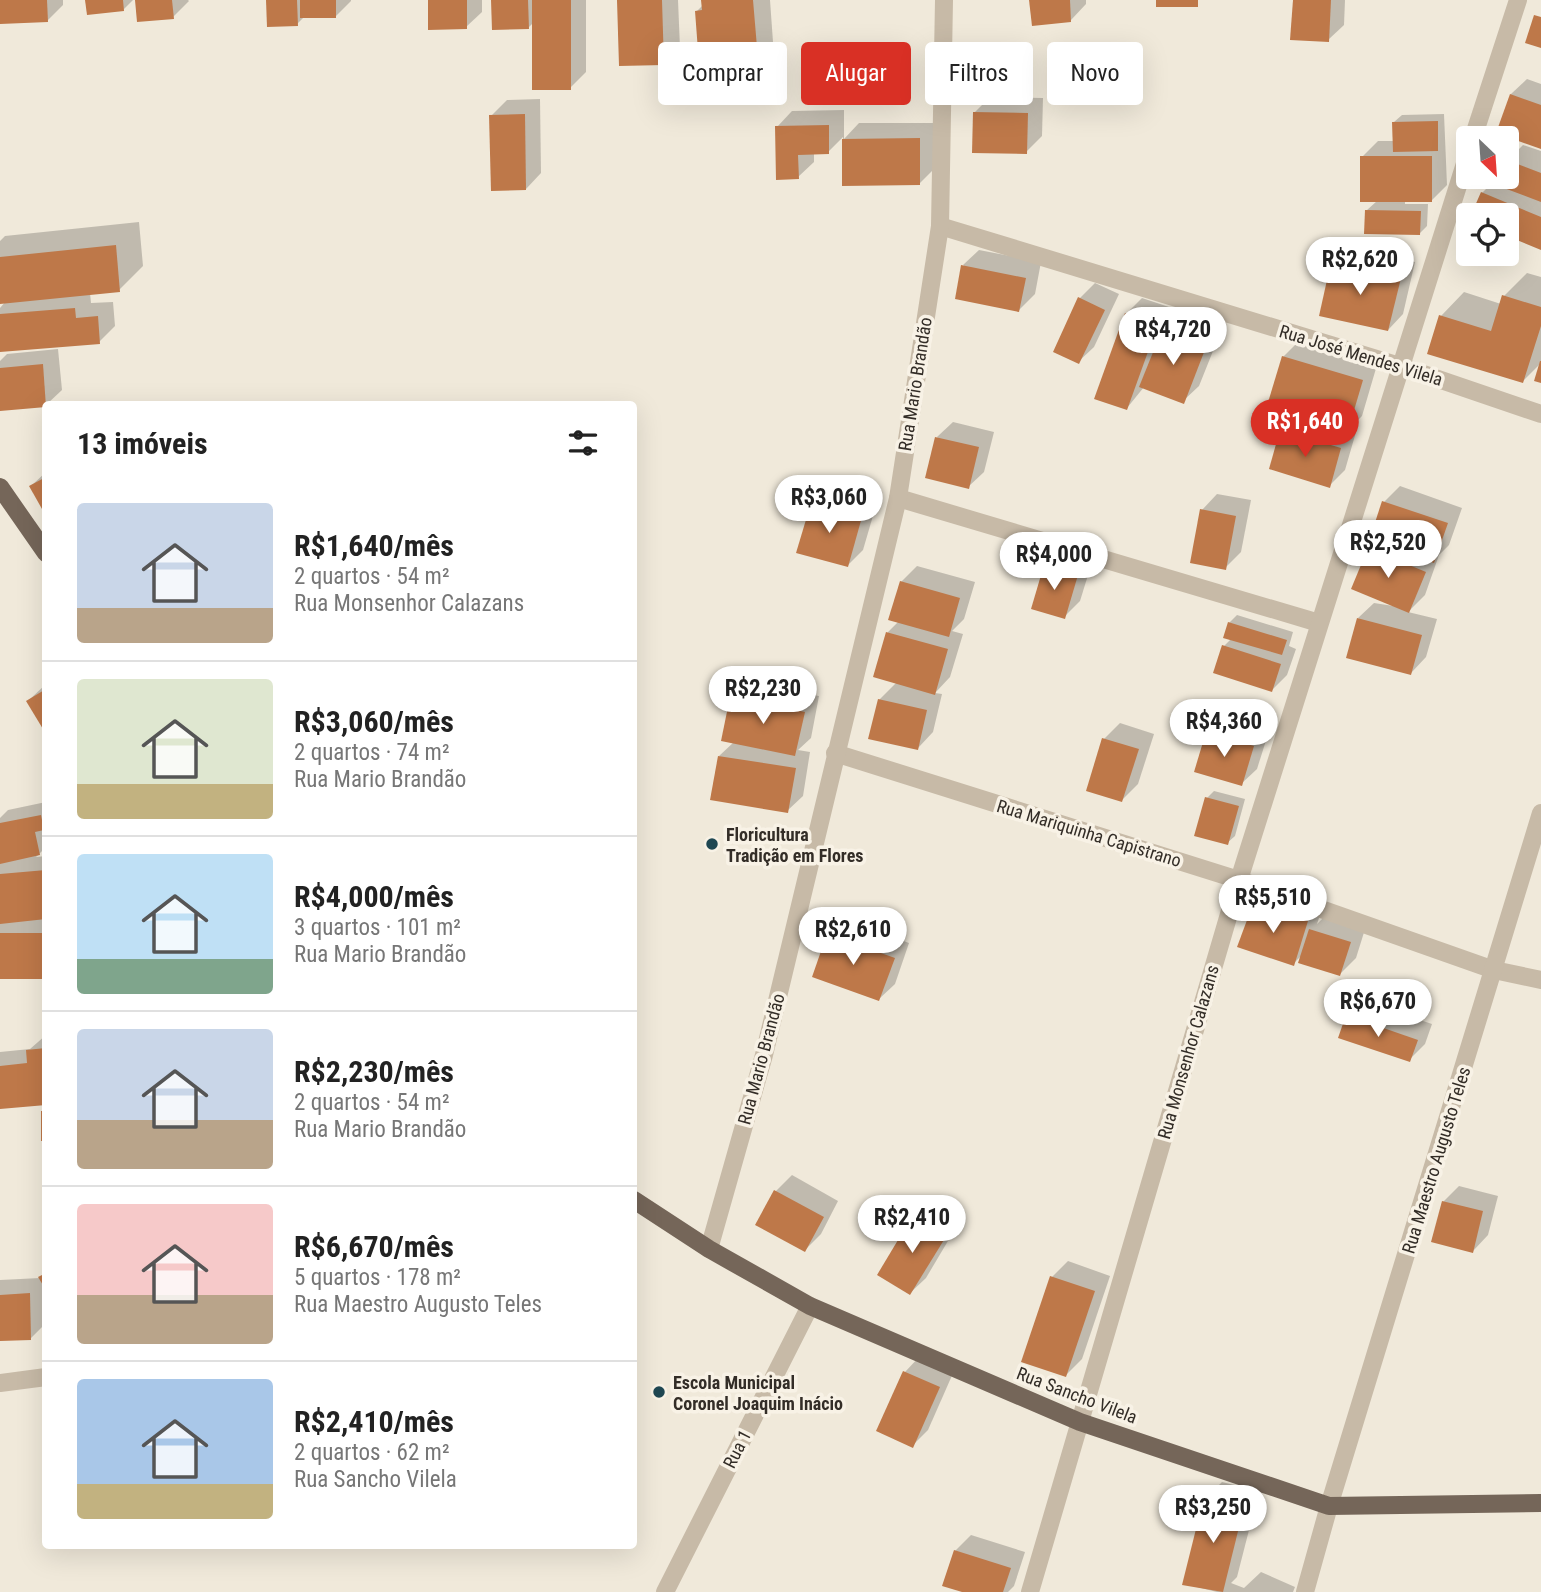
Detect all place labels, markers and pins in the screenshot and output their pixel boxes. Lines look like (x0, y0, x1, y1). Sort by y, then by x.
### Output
pin: R$2,620 (1295, 238, 1425, 297)
pin: R$4,720 (1108, 308, 1238, 367)
pin: R$1,640 (1240, 400, 1370, 459)
pin: R$3,060 (764, 476, 894, 535)
pin: R$2,520 (1323, 520, 1453, 580)
pin: R$4,000 (989, 532, 1119, 592)
pin: R$2,230 (698, 666, 828, 726)
pin: R$4,360 (1159, 700, 1289, 759)
place label: Floricultura Tradição em Flores (726, 824, 863, 866)
marker: Floricultura Tradição em Flores (704, 836, 720, 852)
pin: R$5,510 (1208, 876, 1338, 935)
pin: R$2,610 (788, 908, 918, 967)
pin: R$6,670 (1313, 979, 1443, 1039)
pin: R$2,410 (847, 1196, 977, 1255)
place label: Escola Municipal Coronel Joaquim Inácio (673, 1372, 843, 1414)
marker: Escola Municipal Coronel Joaquim Inácio (651, 1384, 667, 1400)
pin: R$3,250 (1148, 1486, 1278, 1545)

